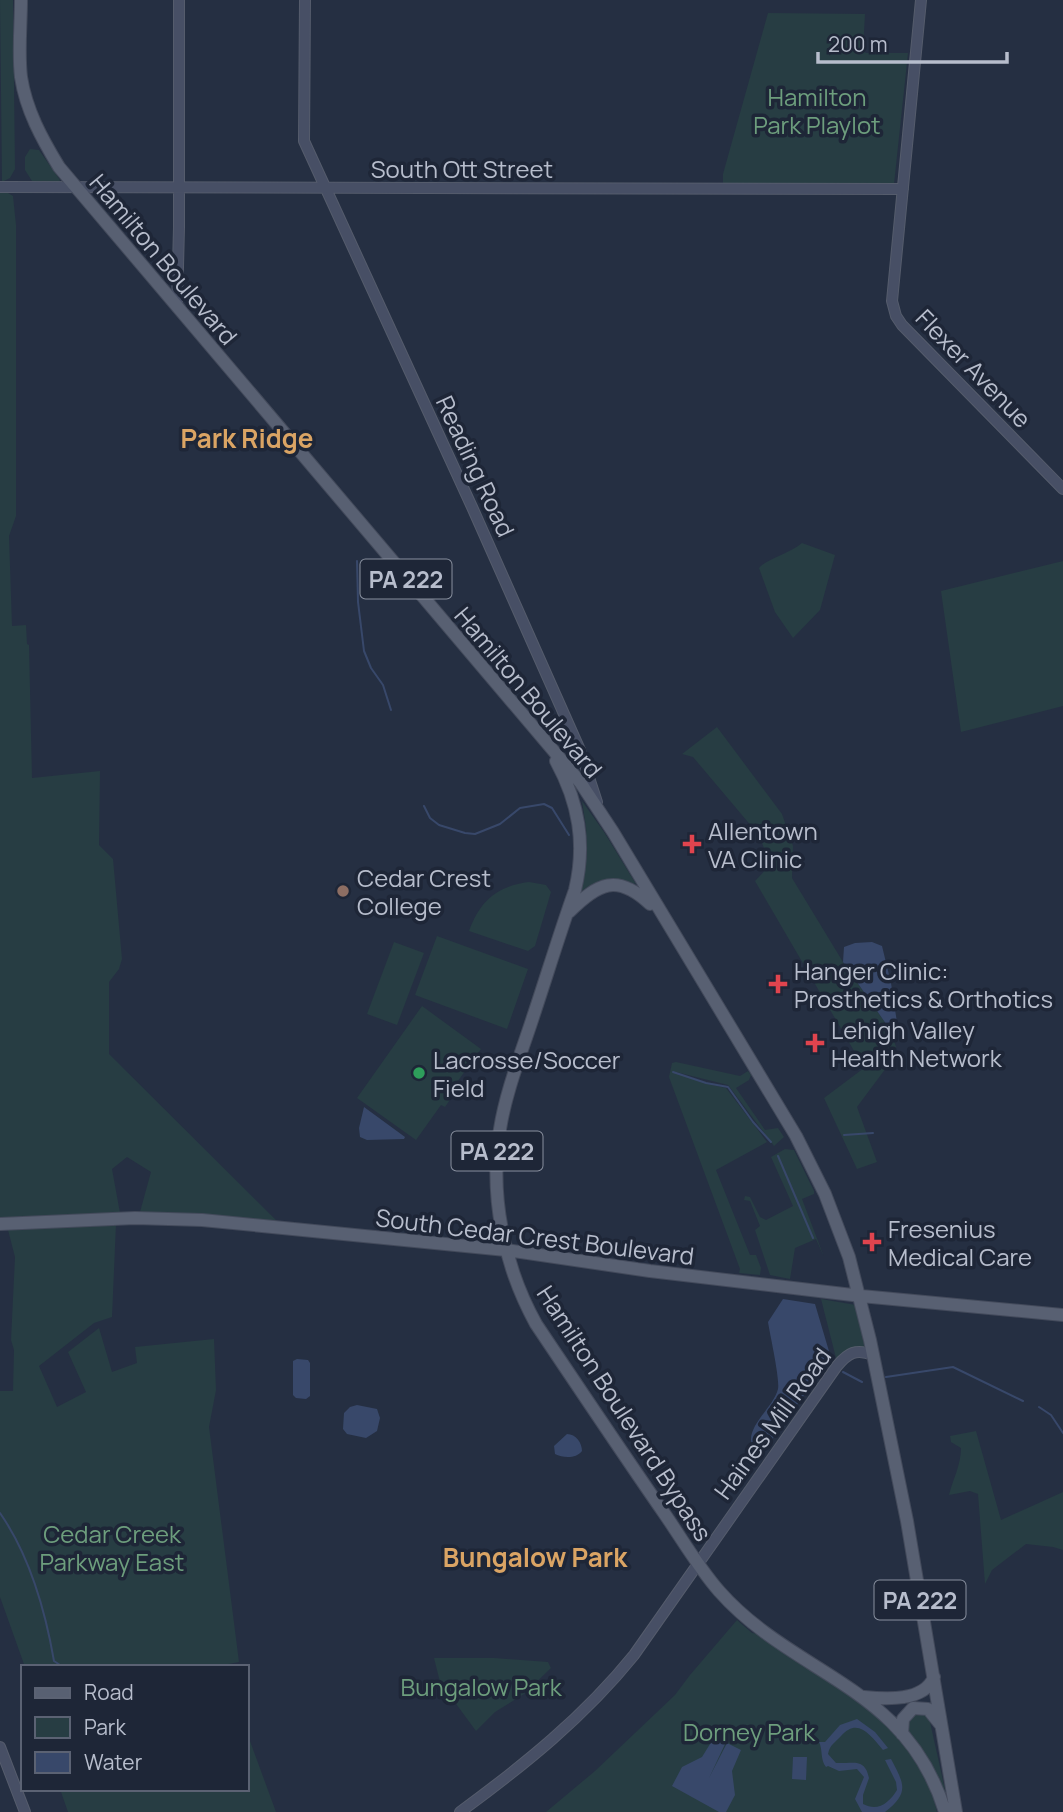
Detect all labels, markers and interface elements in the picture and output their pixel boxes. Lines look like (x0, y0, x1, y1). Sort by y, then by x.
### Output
scale bar (818, 21, 1007, 65)
text: 200 m (828, 30, 888, 58)
park label: Hamilton Park Playlot (753, 80, 881, 141)
street label: South Ott Street (371, 152, 553, 185)
street label: Hamilton Boulevard (83, 167, 245, 351)
street label: Flexer Avenue (909, 301, 1039, 435)
street label: Reading Road (429, 390, 523, 542)
district label: Park Ridge (181, 420, 313, 456)
road number: PA 222 (360, 559, 452, 598)
street label: Hamilton Boulevard (448, 600, 610, 784)
place label: Allentown VA Clinic (708, 814, 818, 875)
marker: Allentown VA Clinic (682, 834, 702, 854)
place label: Cedar Crest College (357, 861, 491, 922)
marker: Cedar Crest College (335, 883, 351, 899)
place label: Hanger Clinic: Prosthetics & Orthotics (794, 954, 1053, 1015)
marker: Hanger Clinic: Prosthetics & Orthotics (768, 974, 788, 994)
place label: Lehigh Valley Health Network (831, 1013, 1003, 1074)
marker: Lehigh Valley Health Network (805, 1033, 825, 1053)
place label: Lacrosse/Soccer Field (433, 1043, 621, 1104)
marker: Lacrosse/Soccer Field (411, 1065, 427, 1081)
road number: PA 222 (452, 1132, 542, 1170)
street label: South Cedar Crest Boulevard (374, 1200, 696, 1272)
place label: Fresenius Medical Care (888, 1212, 1032, 1273)
marker: Fresenius Medical Care (862, 1232, 882, 1252)
street label: Hamilton Boulevard Bypass (530, 1279, 720, 1547)
street label: Haines Mill Road (706, 1341, 838, 1505)
park label: Cedar Creek Parkway East (40, 1517, 184, 1578)
district label: Bungalow Park (443, 1539, 628, 1575)
road number: PA 222 (874, 1581, 965, 1620)
legend (21, 1665, 248, 1791)
park label: Bungalow Park (400, 1670, 563, 1703)
text: Road (84, 1678, 134, 1706)
text: Park (84, 1713, 126, 1741)
park label: Dorney Park (683, 1715, 816, 1748)
text: Water (84, 1748, 143, 1776)

